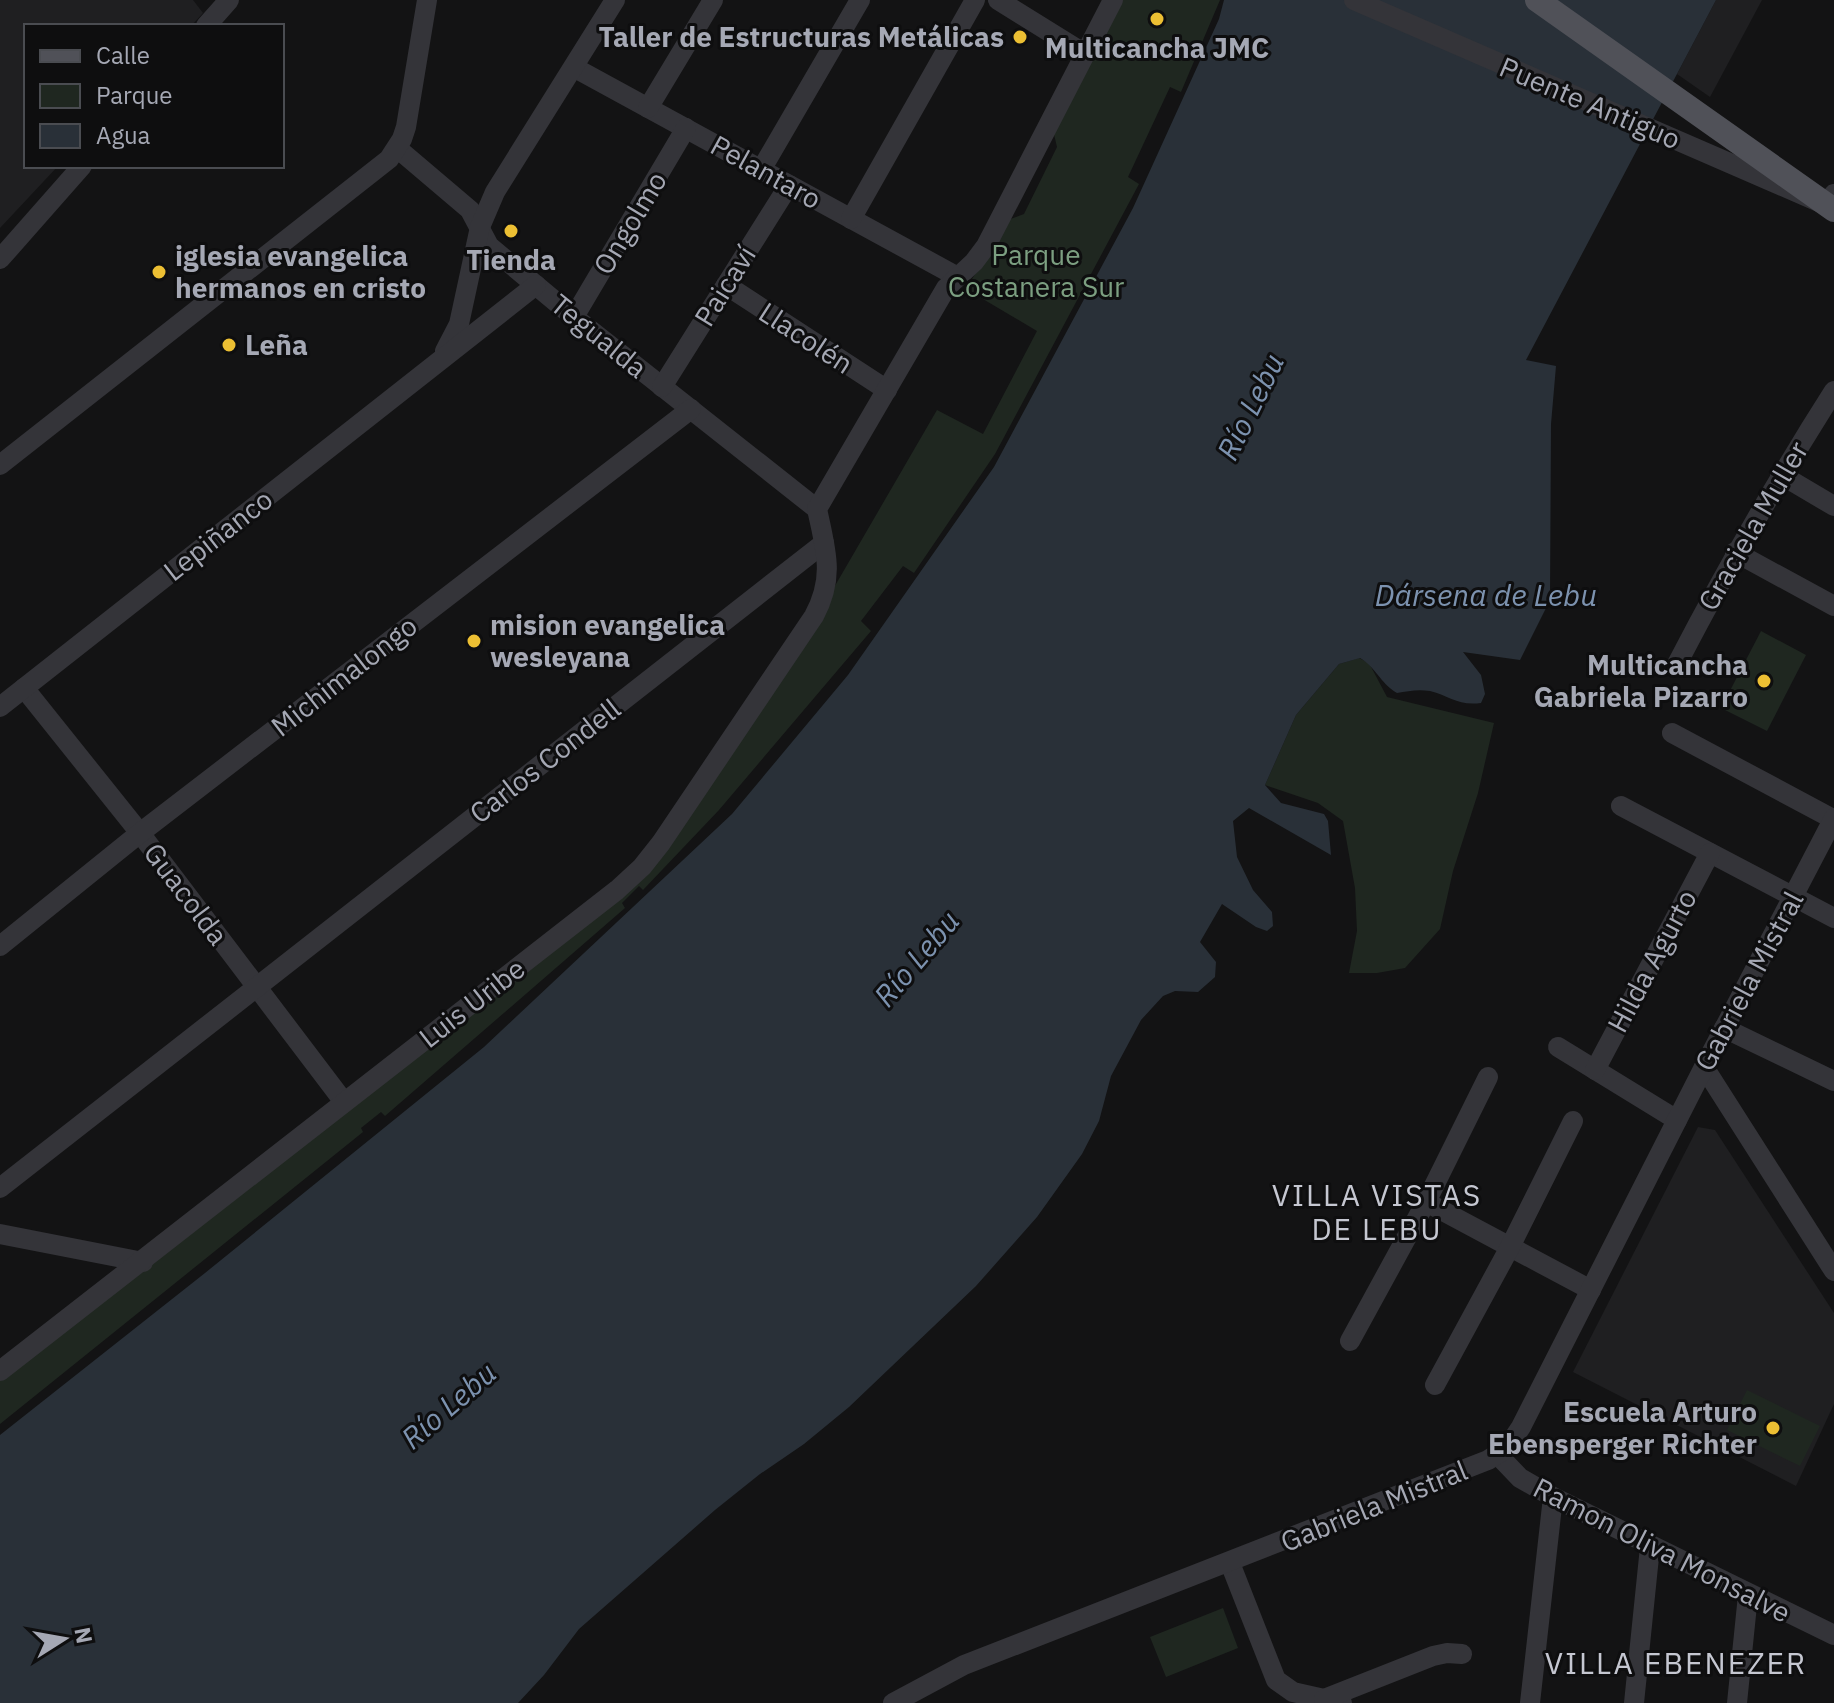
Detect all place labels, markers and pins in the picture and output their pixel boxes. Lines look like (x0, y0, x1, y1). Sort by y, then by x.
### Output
marker: Multicancha JMC (1148, 10, 1166, 28)
place label: Taller de Estructuras Metálicas (599, 18, 1004, 55)
marker: Taller de Estructuras Metálicas (1011, 28, 1029, 46)
place label: Multicancha JMC (1045, 29, 1269, 66)
marker: Tienda (502, 222, 520, 240)
place label: iglesia evangelica hermanos en cristo (175, 237, 426, 306)
place label: Tienda (466, 241, 556, 278)
marker: iglesia evangelica hermanos en cristo (150, 263, 168, 281)
place label: Leña (245, 326, 308, 363)
marker: Leña (220, 336, 238, 354)
place label: mision evangelica wesleyana (490, 606, 725, 675)
marker: mision evangelica wesleyana (465, 632, 483, 650)
place label: Multicancha Gabriela Pizarro (1534, 646, 1748, 715)
marker: Multicancha Gabriela Pizarro (1755, 672, 1773, 690)
place label: Escuela Arturo Ebensperger Richter (1488, 1393, 1757, 1462)
marker: Escuela Arturo Ebensperger Richter (1764, 1419, 1782, 1437)

